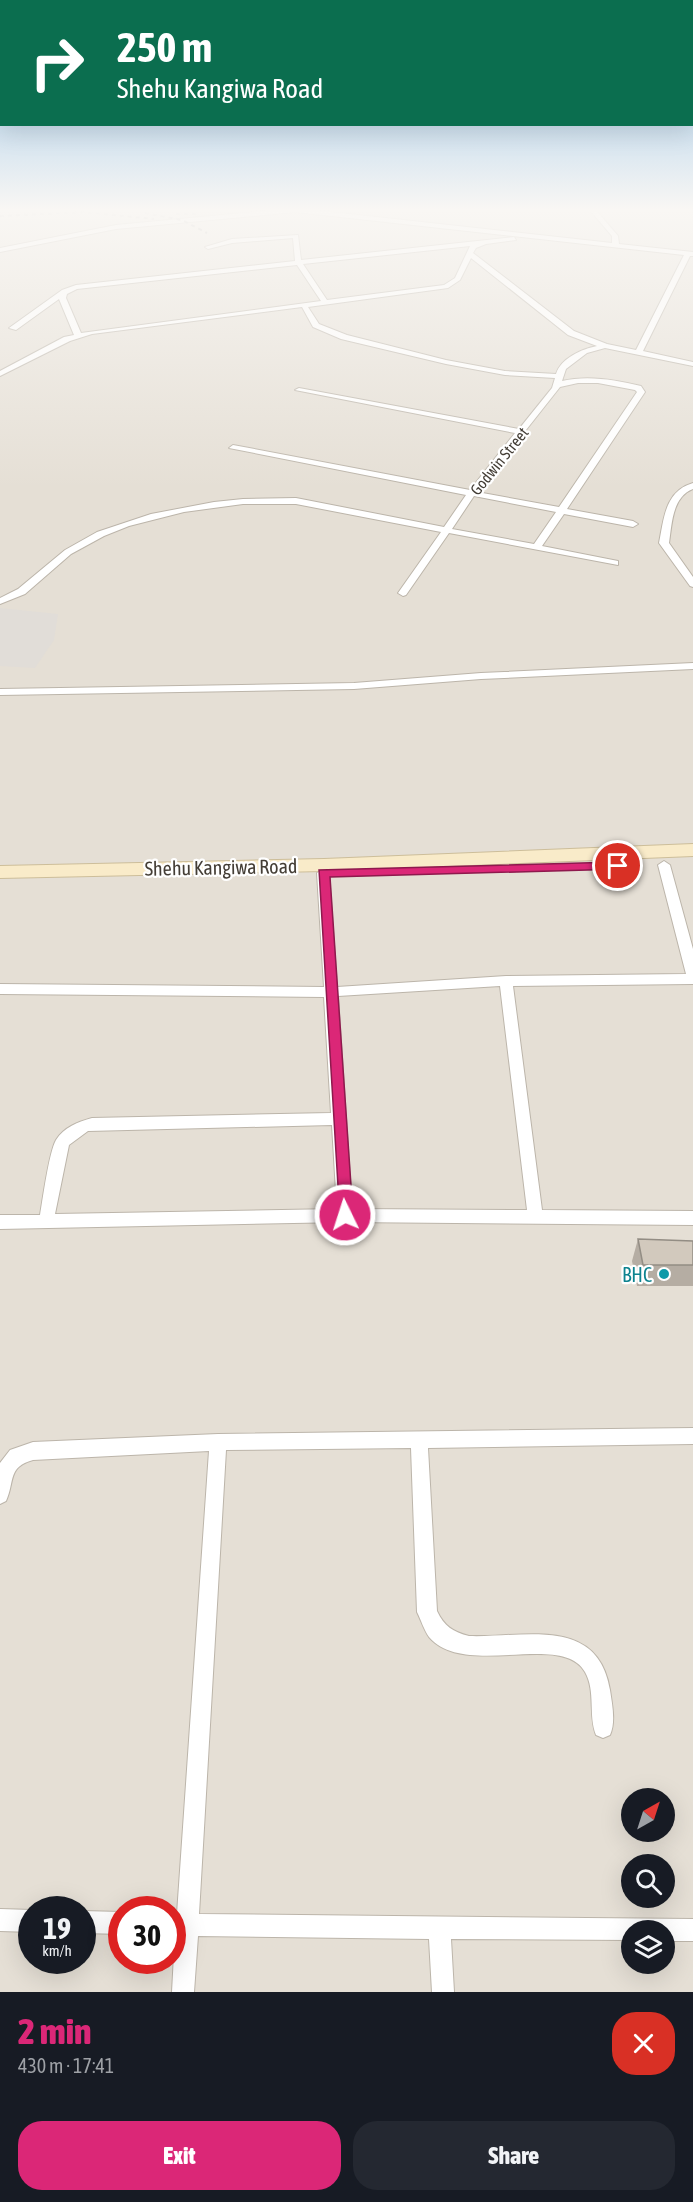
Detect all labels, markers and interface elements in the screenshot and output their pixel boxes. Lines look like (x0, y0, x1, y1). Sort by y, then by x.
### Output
text: 250 m (117, 23, 212, 71)
icon: right (18, 24, 96, 102)
text: Shehu Kangiwa Road (117, 73, 323, 104)
street label: Godwin Street (466, 423, 532, 498)
pin (592, 840, 643, 891)
icon: arrive (601, 849, 634, 882)
street label: Shehu Kangiwa Road (144, 854, 298, 880)
position arrow (313, 1183, 377, 1247)
place label: BHC (622, 1263, 652, 1286)
marker: BHC (657, 1267, 671, 1281)
north arrow (621, 1788, 675, 1842)
map controls (621, 1788, 675, 1974)
button: search (621, 1854, 675, 1908)
speed limit sign: 30 (108, 1896, 186, 1974)
text: 19 (43, 1911, 71, 1945)
button: layers (621, 1920, 675, 1974)
text: km/h (42, 1942, 72, 1959)
text: 2 min (18, 2010, 92, 2052)
button: close (612, 2012, 675, 2075)
text: 430 m · 17:41 (18, 2054, 114, 2077)
button: Exit (18, 2121, 341, 2190)
button: Share (353, 2121, 675, 2190)

